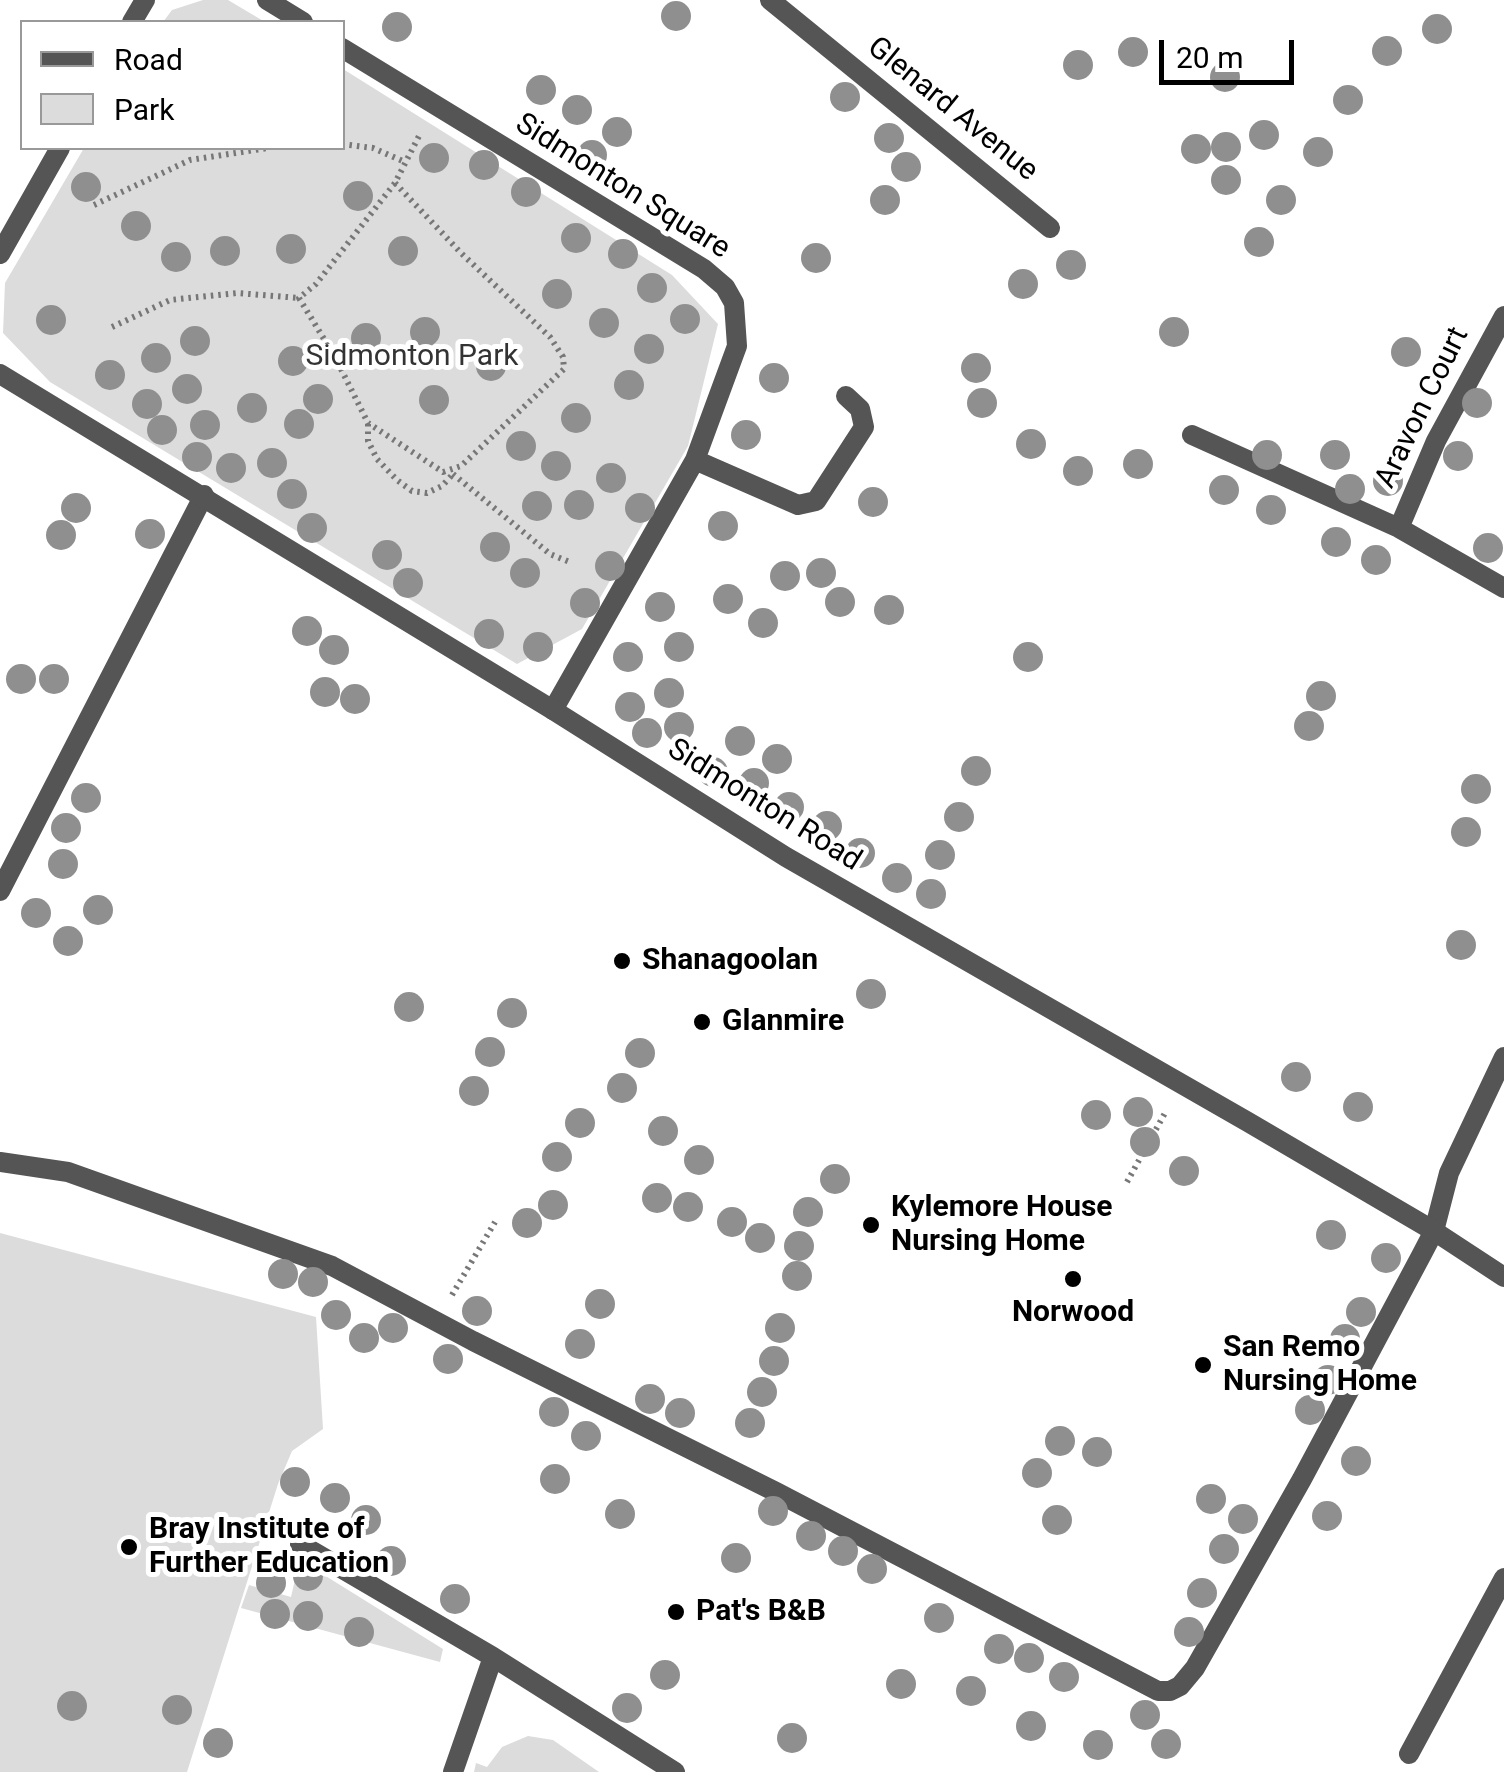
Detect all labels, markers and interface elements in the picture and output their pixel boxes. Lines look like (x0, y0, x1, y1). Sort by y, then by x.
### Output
legend (20, 20, 345, 150)
scale bar (1164, 20, 1299, 82)
street label: Glenard Avenue (860, 30, 1044, 190)
text: 20 m (1176, 40, 1243, 75)
text: Road (114, 42, 183, 77)
text: Park (114, 92, 174, 127)
street label: Sidmonton Square (508, 107, 736, 267)
street label: Aravon Court (1369, 322, 1477, 494)
park label: Sidmonton Park (305, 339, 519, 375)
street label: Sidmonton Road (661, 732, 867, 880)
place label: Shanagoolan (642, 943, 818, 979)
marker: Shanagoolan (611, 950, 633, 972)
place label: Glanmire (722, 1004, 844, 1040)
marker: Glanmire (691, 1011, 713, 1033)
place label: Kylemore House Nursing Home (891, 1190, 1113, 1260)
marker: Kylemore House Nursing Home (860, 1214, 882, 1236)
marker: Norwood (1062, 1268, 1084, 1290)
place label: Norwood (1012, 1295, 1134, 1331)
place label: San Remo Nursing Home (1223, 1330, 1417, 1400)
marker: San Remo Nursing Home (1192, 1354, 1214, 1376)
place label: Bray Institute of Further Education (149, 1512, 389, 1582)
marker: Bray Institute of Further Education (118, 1536, 140, 1558)
place label: Pat's B&B (696, 1594, 826, 1630)
marker: Pat's B&B (665, 1601, 687, 1623)

